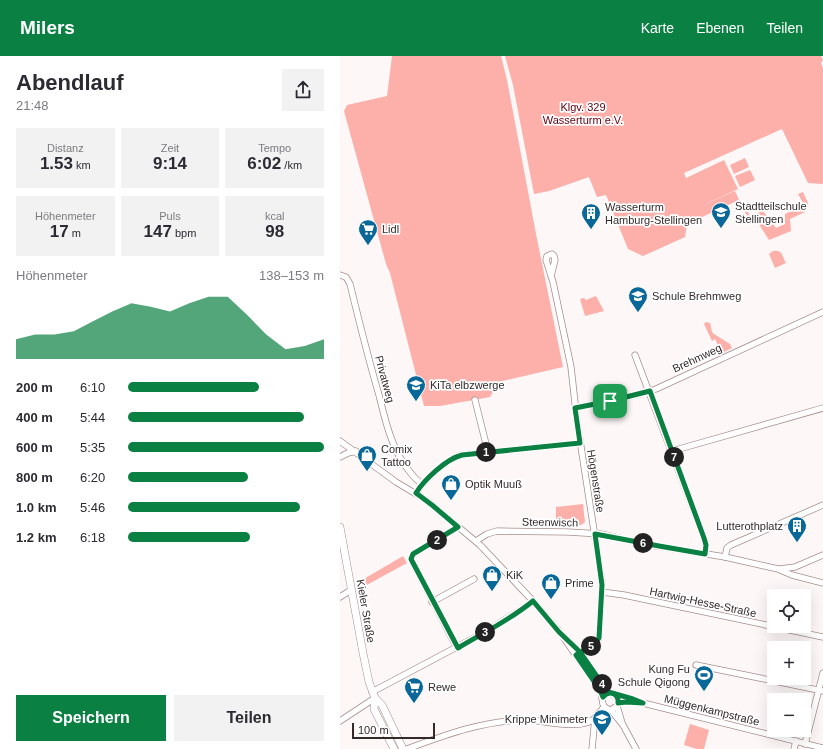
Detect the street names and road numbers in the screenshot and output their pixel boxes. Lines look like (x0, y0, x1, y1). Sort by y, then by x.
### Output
street label: Brehmweg (671, 341, 723, 375)
street label: Privatweg (373, 354, 397, 404)
street label: Högenstraße (585, 449, 607, 513)
street label: Steenwisch (522, 516, 578, 528)
street label: Kieler Straße (355, 578, 377, 644)
street label: Hartwig-Hesse-Straße (649, 585, 757, 619)
street label: Müggenkampstraße (663, 692, 761, 728)

